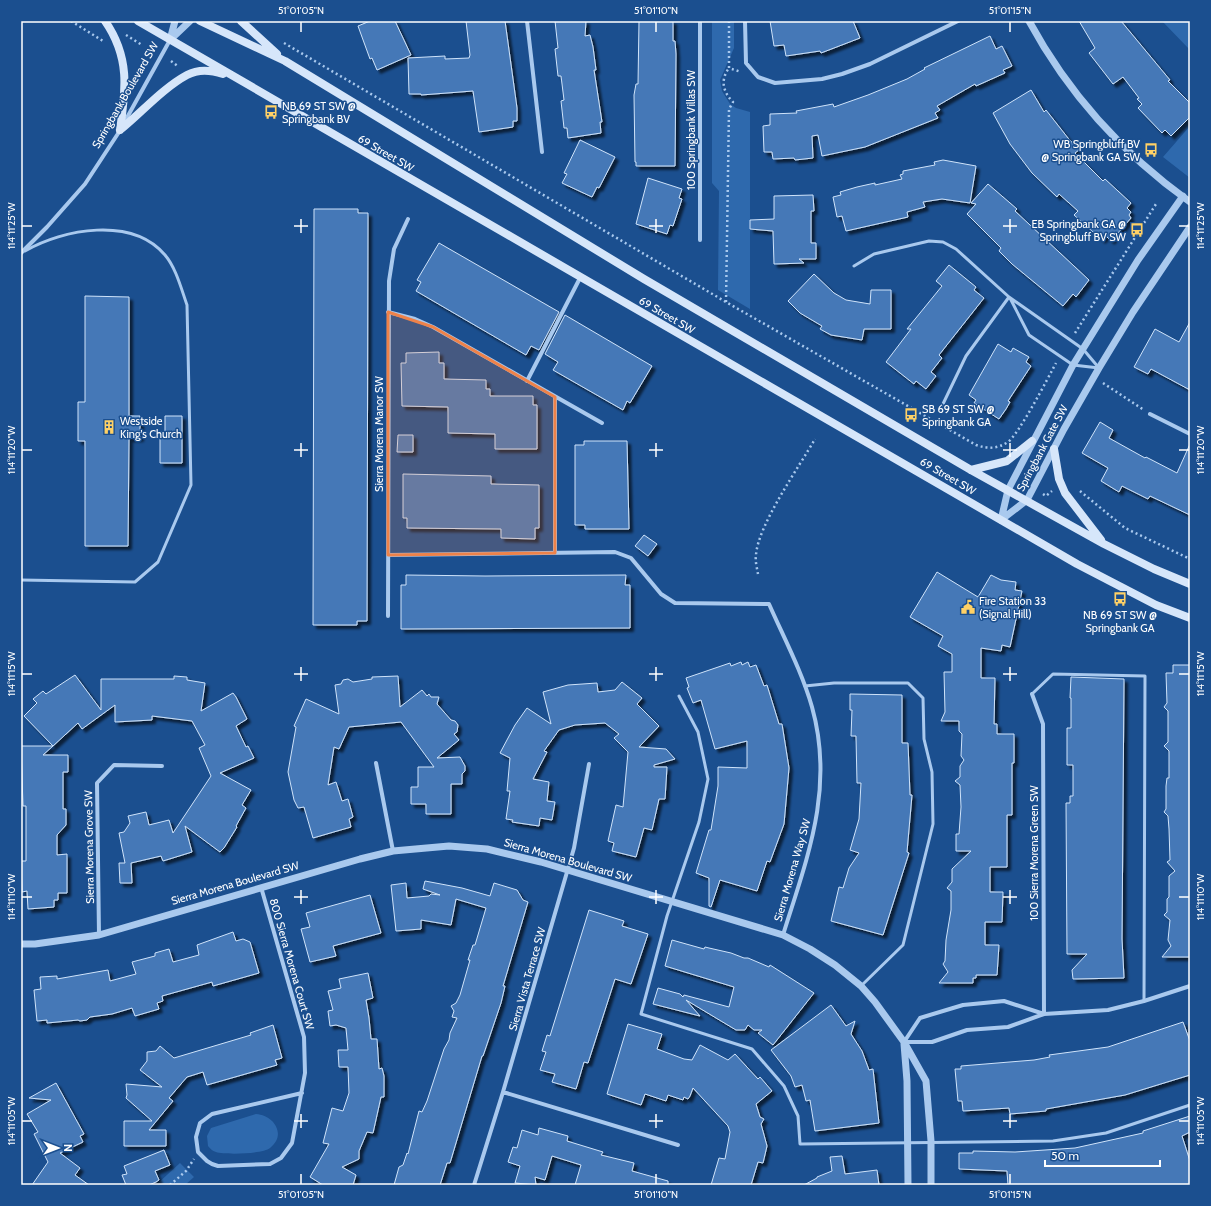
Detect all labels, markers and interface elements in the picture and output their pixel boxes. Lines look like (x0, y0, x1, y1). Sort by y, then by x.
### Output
text: 51°01'05"N (278, 4, 324, 17)
text: 51°01'10"N (634, 4, 678, 17)
text: 51°01'15"N (989, 4, 1031, 17)
street label: Springbank Boulevard SW (89, 39, 162, 151)
street label: 100 Springbank Villas SW (684, 69, 698, 190)
place label: NB 69 ST SW @ Springbank BV (282, 99, 356, 126)
bus stop icon: NB 69 ST SW @ Springbank BV (263, 104, 279, 120)
street label: 69 Street SW (355, 131, 417, 175)
place label: WB Springbluff BV @ Springbank GA SW (1041, 137, 1141, 164)
bus stop icon: WB Springbluff BV @ Springbank GA SW (1143, 142, 1159, 158)
text: 114°11'25"W (5, 202, 18, 249)
text: 114°11'25"W (1194, 202, 1207, 249)
place label: EB Springbank GA @ Springbluff BV SW (1031, 217, 1127, 244)
bus stop icon: EB Springbank GA @ Springbluff BV SW (1129, 222, 1145, 238)
street label: 69 Street SW (636, 293, 698, 337)
street label: Sierra Morena Manor SW (372, 376, 386, 492)
place label: SB 69 ST SW @ Springbank GA (922, 402, 995, 429)
street label: Springbank Gate SW (1013, 402, 1071, 494)
bus stop icon: SB 69 ST SW @ Springbank GA (903, 407, 919, 423)
place label: Westside King's Church (120, 414, 182, 441)
building icon: Westside King's Church (101, 419, 117, 435)
text: 114°11'20"W (5, 425, 18, 474)
text: 114°11'20"W (1194, 425, 1207, 474)
street label: 69 Street SW (917, 454, 979, 498)
bus stop icon: NB 69 ST SW @ Springbank GA (1112, 591, 1128, 607)
place label: Fire Station 33 (Signal Hill) (979, 594, 1046, 621)
public building icon: Fire Station 33 (Signal Hill) (960, 599, 976, 615)
place label: NB 69 ST SW @ Springbank GA (1083, 608, 1157, 635)
text: 114°11'15"W (5, 651, 18, 696)
text: 114°11'15"W (1194, 651, 1207, 696)
street label: 100 Sierra Morena Green SW (1027, 785, 1041, 921)
street label: Sierra Morena Grove SW (81, 790, 97, 904)
street label: Sierra Morena Way SW (771, 816, 814, 923)
street label: Sierra Morena Boulevard SW (502, 835, 634, 885)
street label: Sierra Morena Boulevard SW (169, 858, 301, 908)
text: 114°11'10"W (5, 873, 18, 920)
text: 114°11'10"W (1194, 873, 1207, 920)
street label: 800 Sierra Morena Court SW (267, 897, 318, 1032)
street label: Sierra Vista Terrace SW (506, 925, 549, 1032)
text: 114°11'05"W (5, 1096, 18, 1145)
text: 114°11'05"W (1194, 1096, 1207, 1145)
north arrow (38, 1128, 78, 1168)
scale bar (1045, 1142, 1160, 1168)
text: N (61, 1144, 75, 1152)
text: 50 m (1051, 1148, 1079, 1163)
text: 51°01'05"N (278, 1188, 324, 1201)
text: 51°01'10"N (634, 1188, 678, 1201)
text: 51°01'15"N (989, 1188, 1031, 1201)

